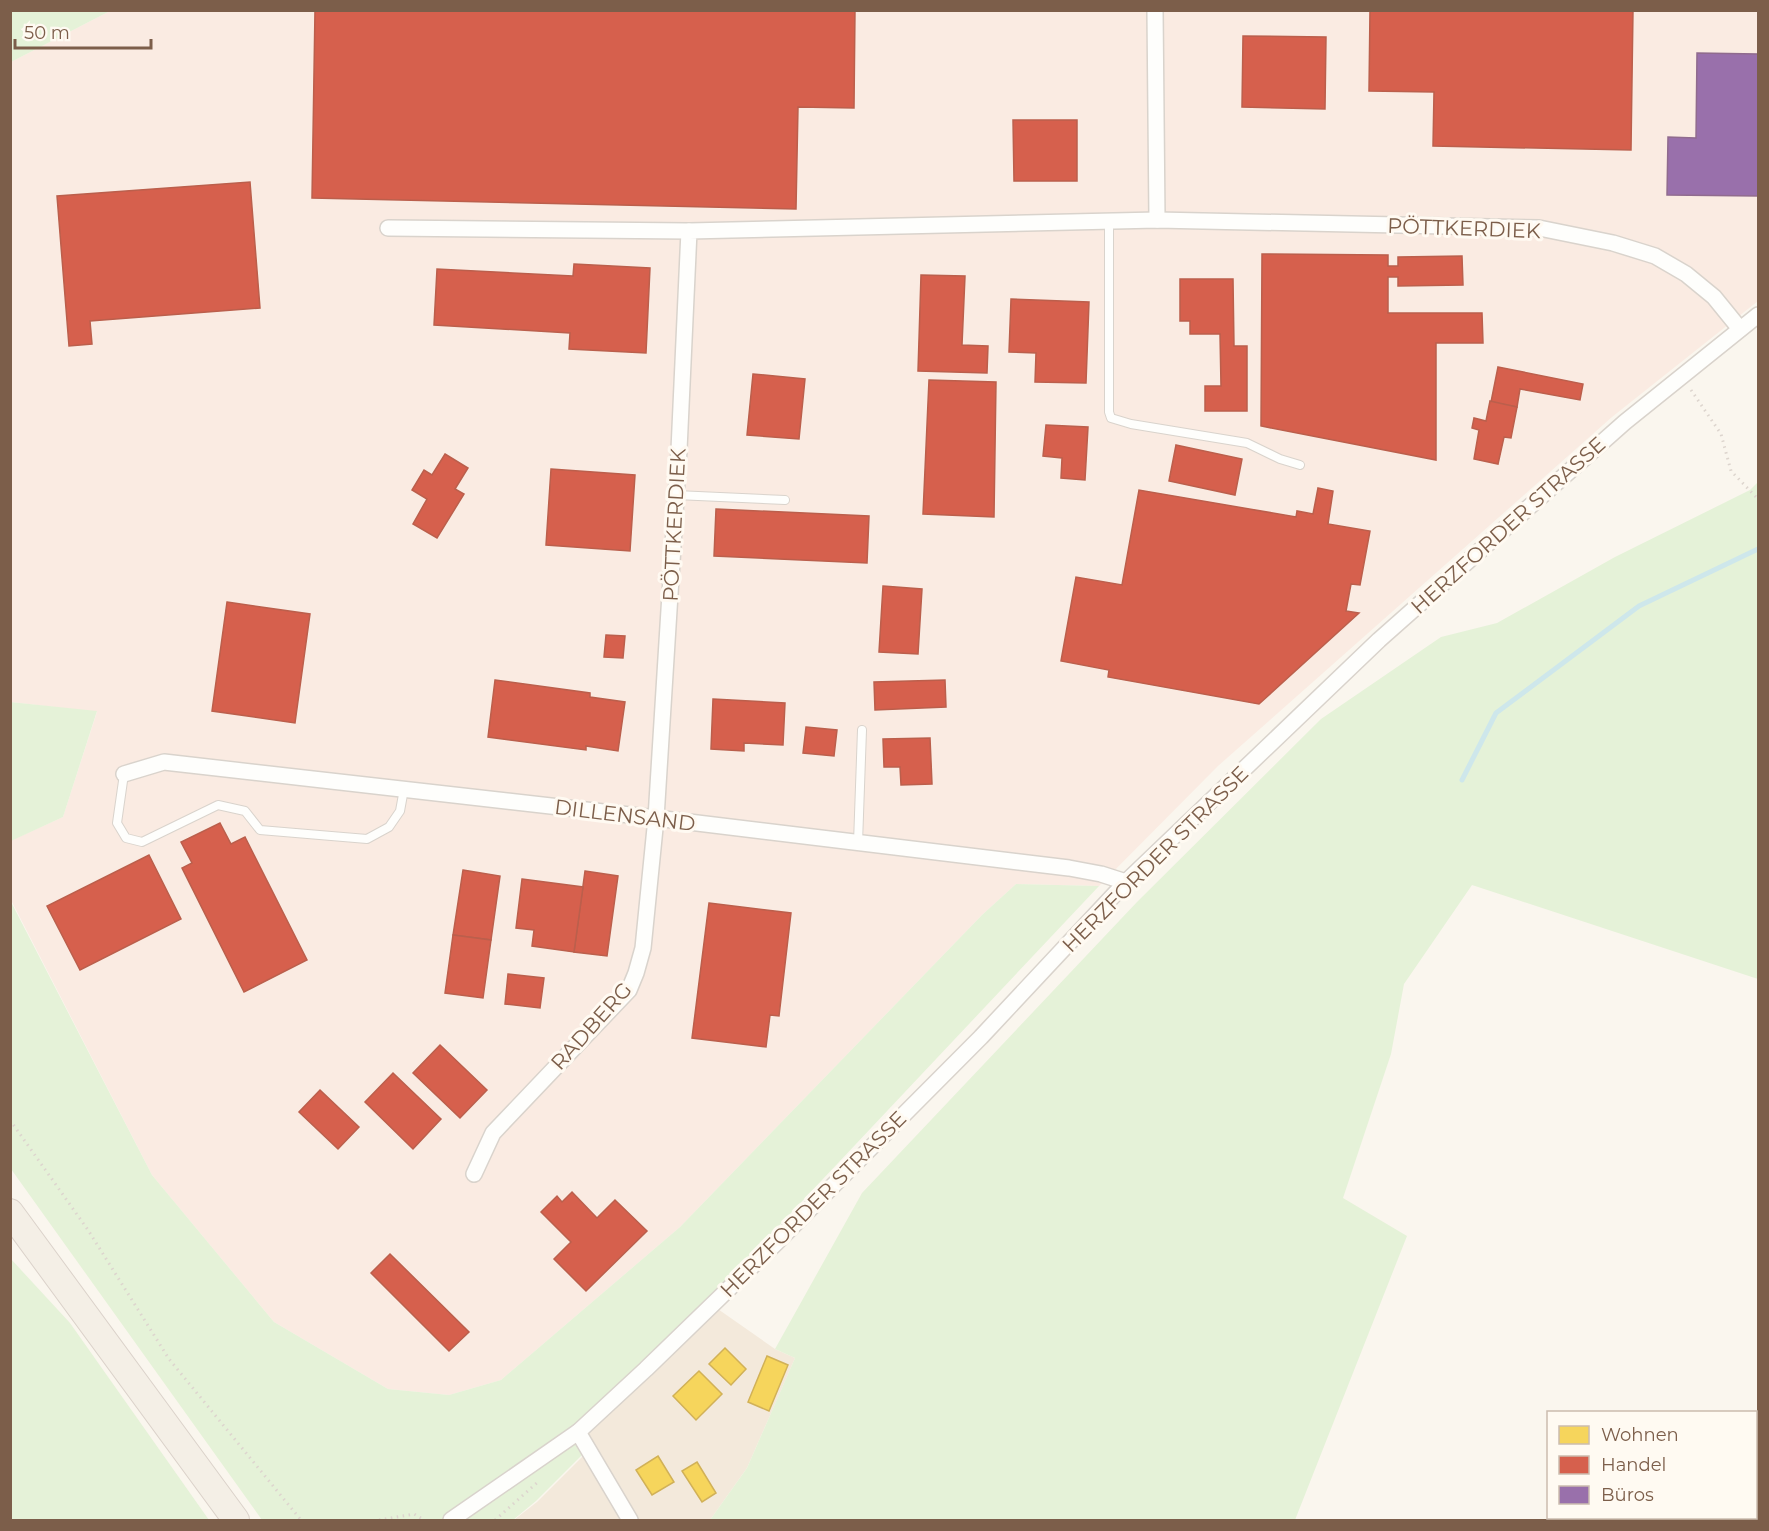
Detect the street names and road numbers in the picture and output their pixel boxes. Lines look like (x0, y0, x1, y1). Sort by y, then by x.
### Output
street label: PÖTTKERDIEK (1387, 213, 1541, 243)
street label: HERZFORDER STRASSE (1406, 431, 1610, 619)
street label: PÖTTKERDIEK (657, 448, 691, 602)
street label: HERZFORDER STRASSE (1057, 761, 1253, 957)
street label: DILLENSAND (553, 794, 697, 836)
street label: RADBERG (545, 977, 637, 1075)
street label: HERZFORDER STRASSE (715, 1106, 911, 1302)

